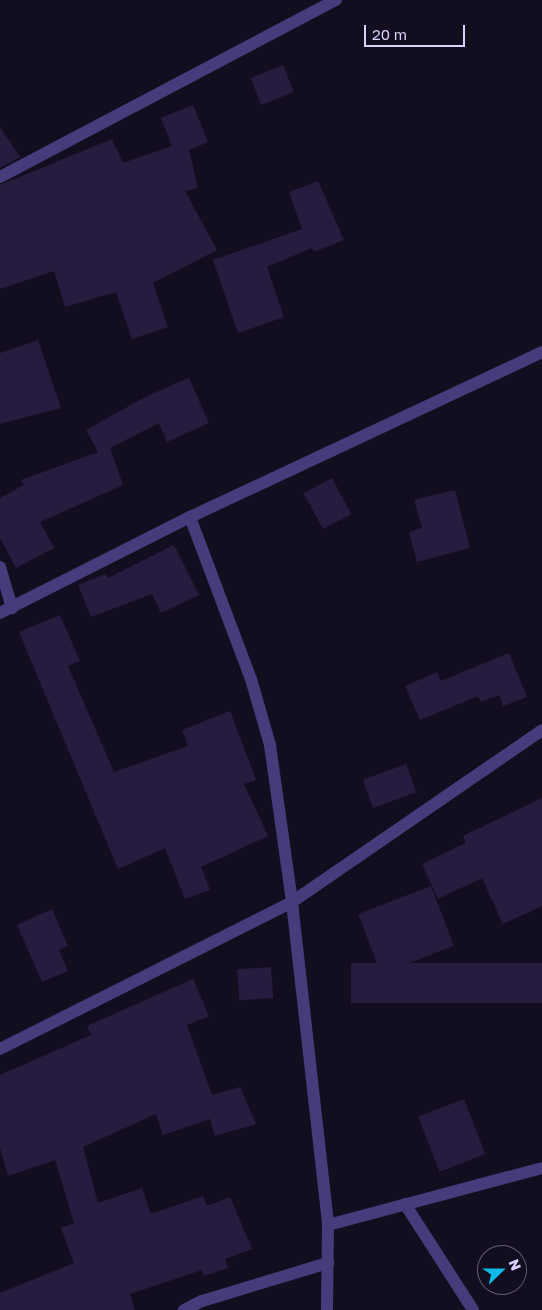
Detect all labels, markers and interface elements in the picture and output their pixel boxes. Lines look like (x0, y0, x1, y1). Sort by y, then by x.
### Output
scale bar (367, 15, 468, 47)
text: 20 m (372, 25, 407, 43)
north arrow (477, 1245, 527, 1295)
text: N (506, 1256, 525, 1273)

